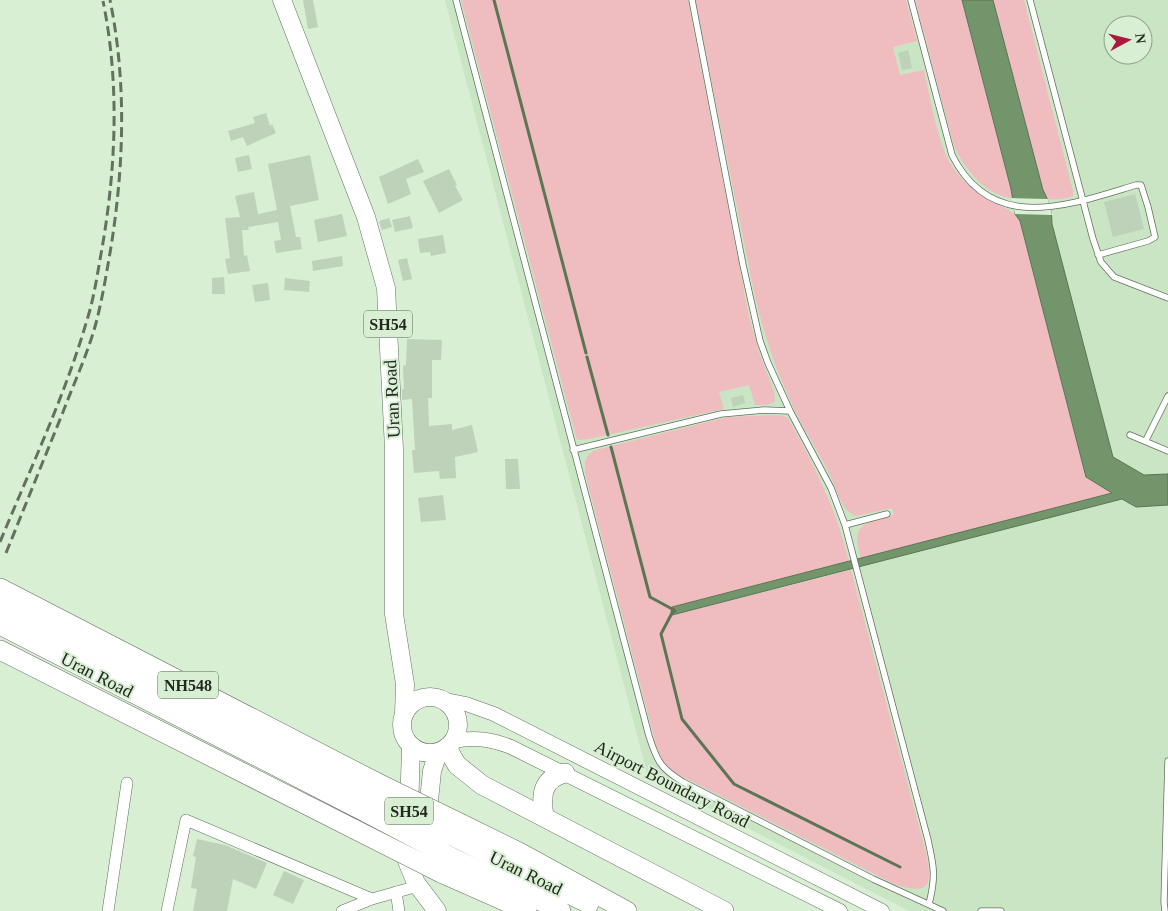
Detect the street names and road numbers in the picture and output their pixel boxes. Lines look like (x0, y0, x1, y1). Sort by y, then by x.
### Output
road number: SH54 (364, 310, 412, 338)
street label: Uran Road (380, 359, 404, 439)
street label: Uran Road (57, 648, 137, 702)
road number: NH548 (158, 672, 218, 698)
street label: Airport Boundary Road (591, 736, 753, 832)
road number: SH54 (385, 798, 433, 824)
street label: Uran Road (486, 847, 566, 899)

